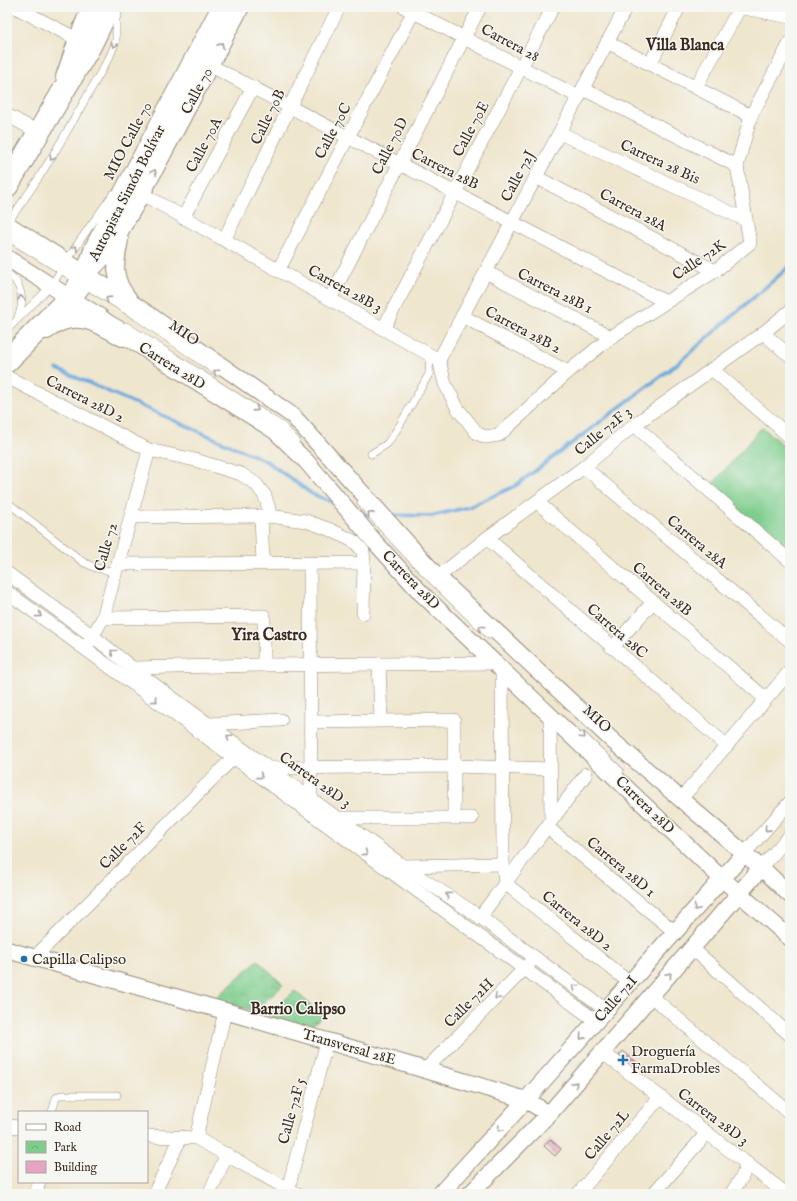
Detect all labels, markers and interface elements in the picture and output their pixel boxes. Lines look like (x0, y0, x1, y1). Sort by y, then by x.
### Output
street label: Carrera 28 (478, 20, 543, 66)
district label: Villa Blanca (645, 36, 725, 56)
one-way arrow (110, 41, 119, 48)
one-way arrow (216, 42, 224, 49)
street label: Calle 70 (177, 65, 217, 117)
street label: Calle 70B (246, 86, 290, 148)
street label: Calle 70E (448, 98, 494, 160)
street label: MIO Calle 70 (99, 99, 157, 183)
street label: Calle 70C (310, 100, 356, 162)
street label: Calle 70A (182, 113, 227, 176)
street label: Calle 70D (367, 114, 413, 178)
street label: Autopista Simón Bolívar (84, 121, 170, 265)
street label: Carrera 28 Bis (617, 135, 703, 189)
street label: Carrera 28B (408, 144, 482, 194)
street label: Calle 72J (497, 147, 539, 205)
one-way arrow (49, 154, 57, 161)
one-way arrow (149, 169, 157, 176)
street label: Carrera 28A (596, 184, 671, 236)
street label: Calle 72K (669, 235, 729, 285)
one-way arrow (70, 245, 78, 252)
street label: Carrera 28B 3 (304, 261, 386, 317)
street label: Carrera 28B 1 (514, 264, 596, 318)
one-way arrow (17, 295, 26, 301)
one-way arrow (105, 296, 112, 304)
street label: Carrera 28B 2 (482, 302, 564, 358)
street label: MIO (165, 316, 203, 350)
street label: Carrera 28D (135, 338, 209, 394)
one-way arrow (213, 369, 220, 377)
street label: Carrera 28D 2 (43, 371, 127, 427)
street label: Calle 72F 3 (571, 402, 635, 460)
one-way arrow (252, 405, 259, 412)
one-way arrow (367, 511, 374, 518)
street label: Carrera 28A (663, 511, 732, 573)
street label: Calle 72 (90, 521, 122, 573)
street label: Carrera 28D (378, 546, 444, 614)
street label: Carrera 28B (628, 558, 696, 620)
street label: Carrera 28C (583, 600, 651, 663)
one-way arrow (34, 610, 41, 617)
one-way arrow (478, 625, 486, 633)
district label: Yira Castro (231, 626, 307, 646)
one-way arrow (110, 650, 117, 657)
one-way arrow (151, 695, 158, 703)
street label: MIO (579, 701, 615, 737)
one-way arrow (578, 731, 586, 738)
one-way arrow (226, 735, 233, 742)
street label: Carrera 28D 3 (275, 748, 355, 812)
one-way arrow (256, 771, 263, 778)
street label: Carrera 28D (611, 772, 679, 838)
street label: Calle 72F (95, 818, 151, 874)
one-way arrow (764, 824, 771, 831)
street label: Carrera 28D 1 (583, 833, 659, 901)
one-way arrow (361, 848, 368, 855)
street label: Carrera 28D 2 (538, 887, 616, 955)
one-way arrow (445, 893, 452, 900)
one-way arrow (694, 903, 701, 911)
place label: Capilla Calipso (32, 950, 126, 969)
marker: Capilla Calipso (19, 954, 29, 964)
street label: Calle 72I (590, 971, 642, 1026)
one-way arrow (664, 972, 671, 980)
street label: Calle 72H (440, 974, 498, 1032)
one-way arrow (572, 984, 579, 991)
one-way arrow (494, 992, 502, 1000)
district label: Barrio Calipso (250, 1000, 346, 1020)
street label: Transversal 28E (300, 1025, 398, 1069)
one-way arrow (580, 1032, 587, 1039)
place label: Droguería FarmaDrobles (631, 1042, 720, 1078)
marker: Droguería FarmaDrobles (618, 1055, 628, 1065)
street label: Calle 72F 5 (274, 1075, 310, 1146)
one-way arrow (570, 1081, 577, 1089)
street label: Carrera 28D 3 (674, 1084, 752, 1150)
street label: Calle 72L (580, 1106, 634, 1164)
legend (18, 1111, 148, 1183)
text: Road (54, 1120, 82, 1135)
one-way arrow (497, 1124, 504, 1132)
text: Park (54, 1140, 77, 1155)
text: Building (54, 1160, 98, 1175)

